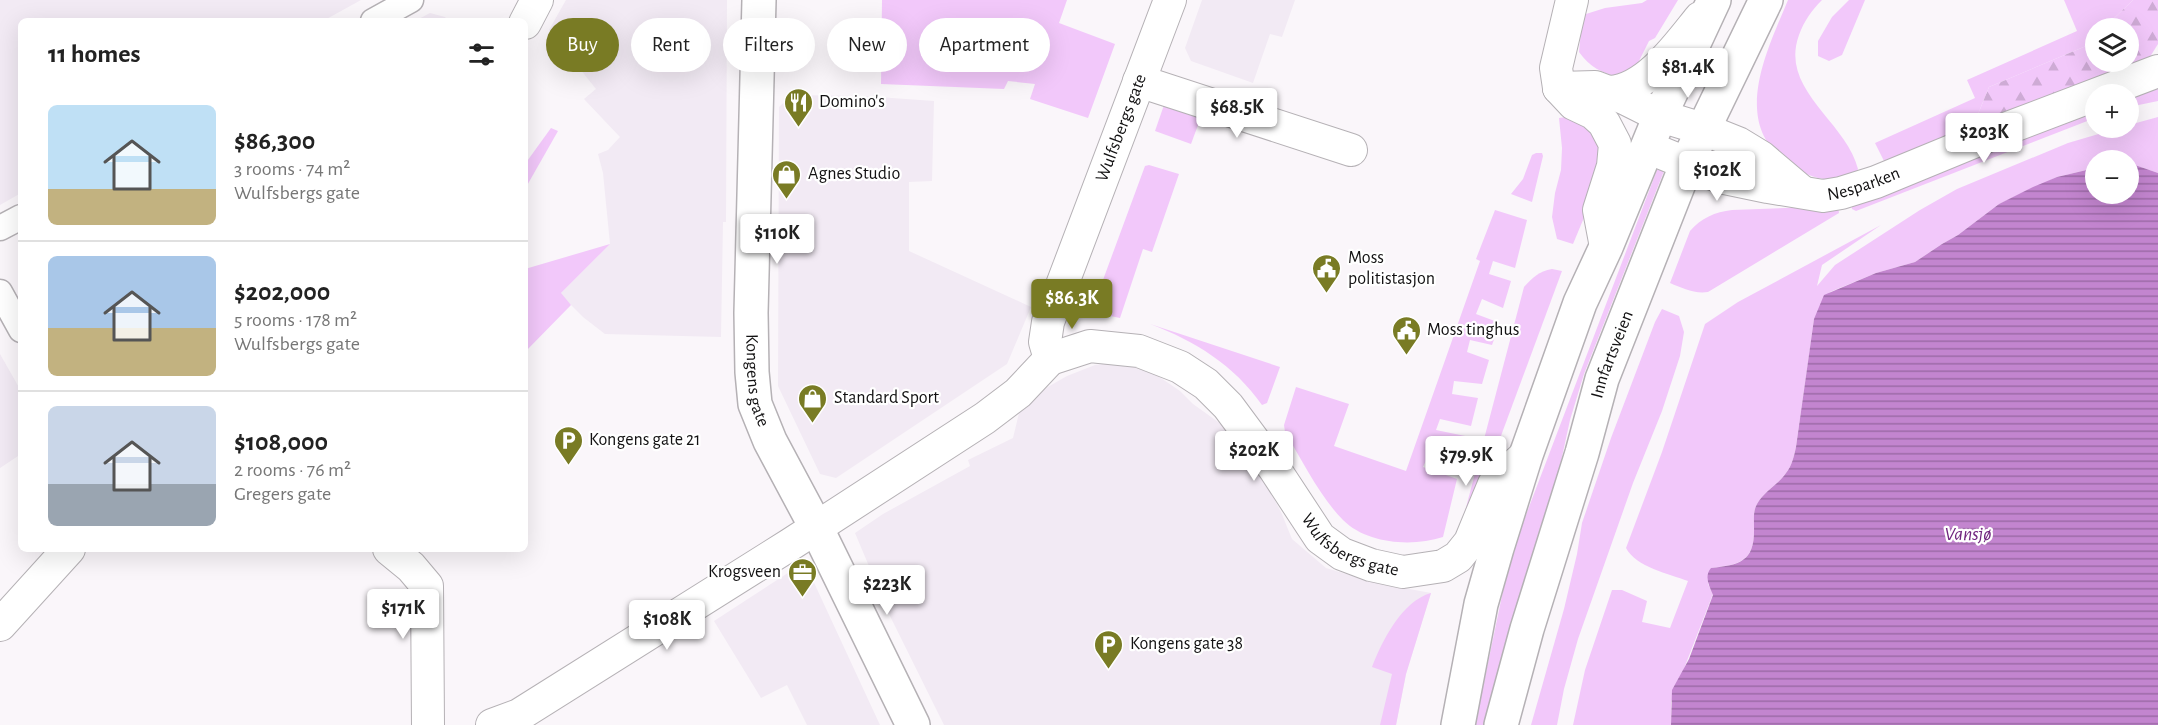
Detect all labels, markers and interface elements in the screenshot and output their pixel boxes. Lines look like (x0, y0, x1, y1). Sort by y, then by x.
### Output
chip: Buy (546, 18, 619, 72)
chip: Rent (631, 18, 711, 72)
chip: Filters (723, 18, 815, 72)
chip: New (827, 18, 907, 72)
chip: Apartment (919, 18, 1050, 72)
map controls (2085, 18, 2139, 204)
button: layers (2085, 18, 2139, 72)
icon: filters (465, 38, 498, 71)
text: 11 homes (48, 41, 140, 67)
pin: $81.4K (1639, 48, 1737, 99)
text: $81.4K (1662, 57, 1714, 77)
street label: Wulfsbergs gate (1093, 72, 1150, 184)
button: + (2085, 84, 2139, 138)
restaurant icon: Domino's (782, 86, 814, 128)
pin: $68.5K (1188, 88, 1286, 139)
place label: Domino's (819, 93, 885, 111)
text: $68.5K (1210, 97, 1264, 117)
pin: $203K (1942, 113, 2026, 164)
text: $203K (1959, 122, 2009, 142)
text: $86,300 (234, 128, 315, 154)
icon: home (96, 129, 168, 201)
button: − (2085, 150, 2139, 204)
pin: $102K (1675, 151, 1759, 202)
shop icon: Agnes Studio (771, 158, 803, 200)
text: 3 rooms · 74 m² (234, 159, 350, 179)
text: $102K (1693, 160, 1741, 180)
street label: Nesparken (1826, 164, 1903, 204)
place label: Agnes Studio (808, 165, 900, 183)
text: Wulfsbergs gate (234, 183, 360, 203)
pin: $110K (735, 214, 819, 265)
text: $110K (754, 223, 800, 243)
place label: Moss politistasjon (1348, 249, 1435, 288)
public building icon: Moss politistasjon (1311, 252, 1343, 294)
text: $202,000 (234, 279, 330, 305)
pin: $86.3K (1023, 279, 1121, 330)
icon: home (96, 280, 168, 352)
text: $86.3K (1045, 288, 1099, 308)
street label: Innfartsveien (1588, 308, 1637, 400)
text: 5 rooms · 178 m² (234, 310, 357, 330)
public building icon: Moss tinghus (1390, 314, 1422, 356)
place label: Moss tinghus (1427, 321, 1519, 339)
text: Wulfsbergs gate (234, 334, 360, 354)
street label: Kongens gate (742, 334, 772, 429)
shop icon: Standard Sport (797, 382, 829, 424)
place label: Standard Sport (834, 389, 939, 407)
parking icon: Kongens gate 21 (552, 424, 584, 466)
text: $108,000 (234, 429, 328, 455)
icon: home (96, 430, 168, 502)
place label: Kongens gate 21 (589, 431, 700, 449)
pin: $202K (1212, 431, 1296, 482)
pin: $79.9K (1417, 436, 1515, 487)
text: $202K (1229, 440, 1279, 460)
text: $79.9K (1439, 445, 1493, 465)
text: 2 rooms · 76 m² (234, 460, 351, 480)
text: Gregers gate (234, 484, 331, 504)
street label: Wulfsbergs gate (1298, 510, 1400, 580)
water label: Vansjø (1945, 524, 1991, 544)
office icon: Krogsveen (786, 556, 818, 598)
place label: Krogsveen (708, 563, 781, 581)
pin: $223K (845, 565, 929, 616)
text: $223K (863, 574, 911, 594)
pin: $171K (361, 589, 445, 640)
text: $171K (381, 598, 425, 618)
pin: $108K (625, 600, 709, 651)
text: $108K (643, 609, 691, 629)
parking icon: Kongens gate 38 (1093, 628, 1125, 670)
place label: Kongens gate 38 (1130, 635, 1243, 653)

